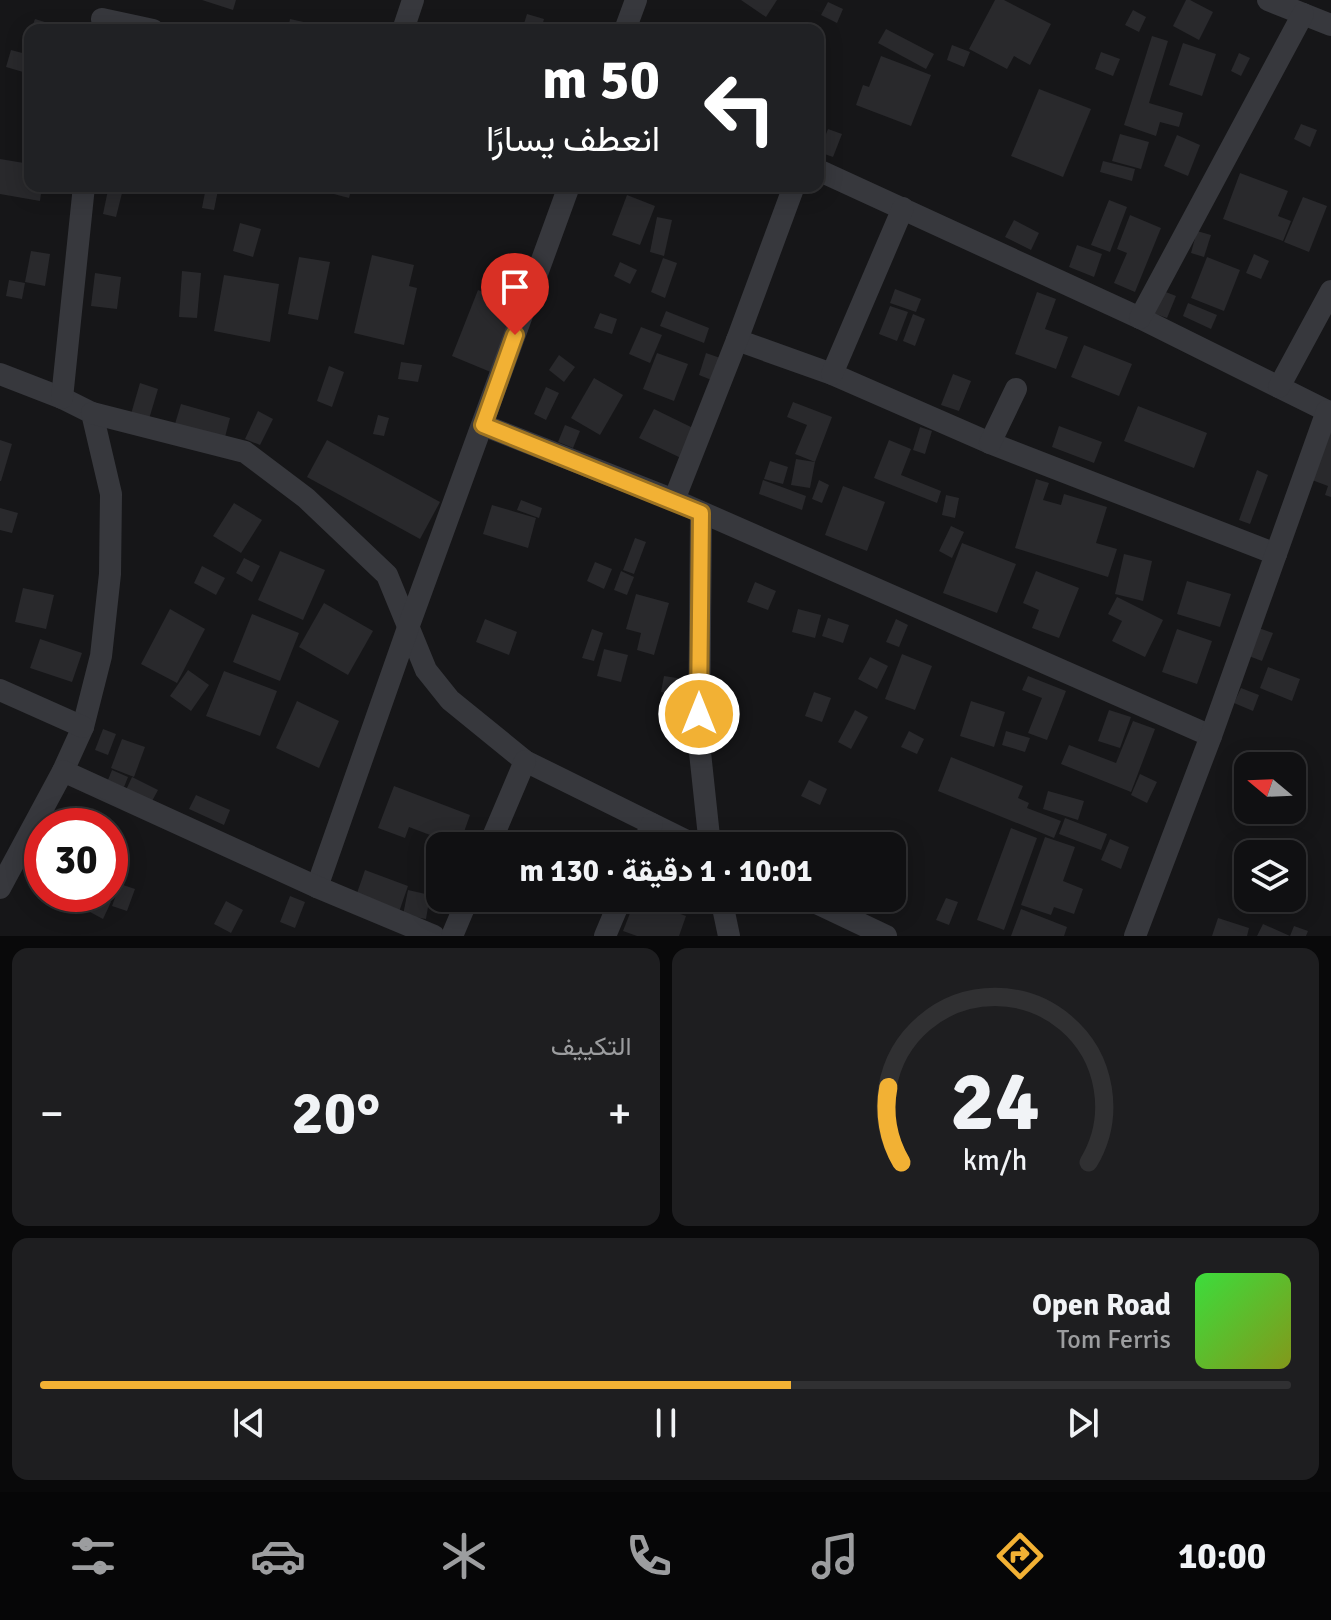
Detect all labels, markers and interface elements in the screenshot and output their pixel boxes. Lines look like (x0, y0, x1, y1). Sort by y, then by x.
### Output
text: 50 m (542, 45, 660, 114)
icon: left (688, 56, 792, 160)
text: انعطف يسارًا (486, 117, 660, 162)
pin (481, 253, 549, 335)
icon: arrive (493, 265, 537, 309)
position arrow (657, 672, 741, 756)
north arrow (1234, 752, 1306, 824)
map controls (1234, 752, 1306, 912)
speed limit sign: 30 (24, 808, 128, 912)
button: layers (1234, 840, 1306, 912)
text: 10:01 · 1 دقيقة · 130 m (519, 853, 813, 890)
text: التكييف (551, 1031, 632, 1063)
text: 24 (950, 1051, 1040, 1153)
text: 20° (291, 1077, 380, 1151)
text: − (40, 1087, 64, 1141)
text: + (608, 1087, 632, 1141)
text: km/h (963, 1143, 1028, 1178)
text: Open Road (1032, 1287, 1171, 1324)
text: Tom Ferris (1057, 1324, 1171, 1356)
icon: previous (227, 1401, 271, 1445)
icon: pause (644, 1401, 688, 1445)
icon: next (1061, 1401, 1105, 1445)
icon: filters (65, 1528, 121, 1584)
icon: car (250, 1528, 306, 1584)
icon: climate (436, 1528, 492, 1584)
icon: phone (621, 1528, 677, 1584)
icon: music (807, 1528, 863, 1584)
icon: directions (992, 1528, 1048, 1584)
text: 10:00 (1178, 1534, 1266, 1579)

